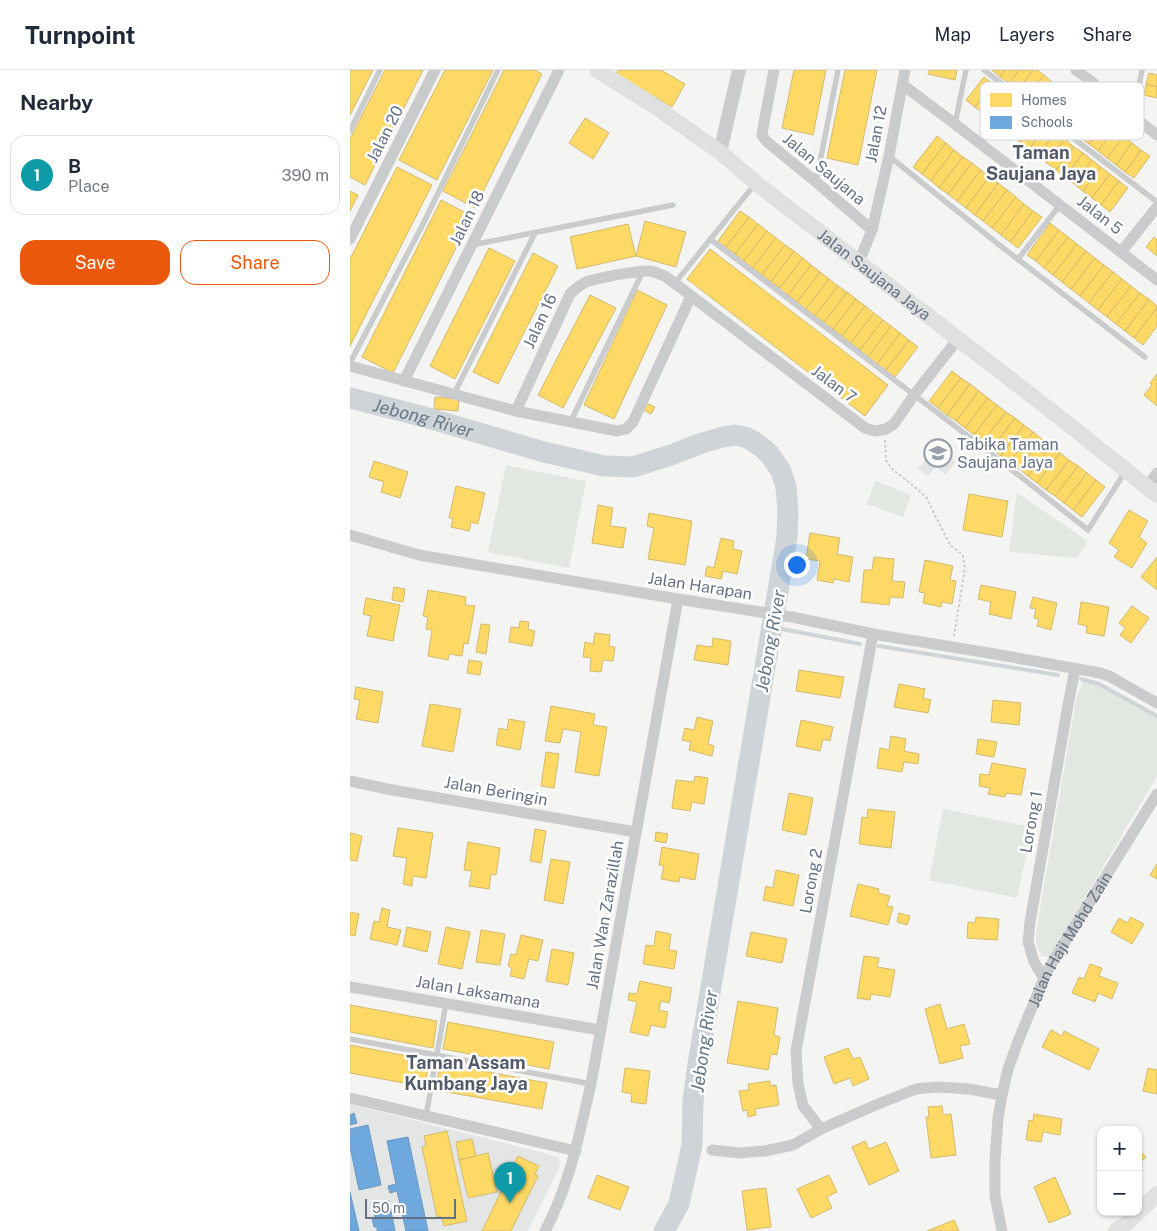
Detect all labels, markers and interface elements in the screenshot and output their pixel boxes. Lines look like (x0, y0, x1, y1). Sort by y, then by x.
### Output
text: Turnpoint (25, 21, 135, 49)
text: Map (935, 24, 971, 45)
text: Layers (999, 24, 1055, 45)
text: Share (1083, 24, 1132, 45)
legend (980, 82, 1144, 140)
text: Nearby (20, 90, 93, 115)
text: Homes (1021, 92, 1067, 108)
street label: Jalan 20 (363, 102, 407, 166)
street label: Jalan 12 (861, 104, 891, 164)
text: Schools (1021, 114, 1073, 130)
street label: Jalan Saujana (779, 129, 869, 209)
district label: Taman Saujana Jaya (986, 142, 1096, 184)
text: B (68, 155, 81, 177)
text: 1 (34, 166, 40, 185)
text: 390 m (282, 166, 329, 185)
text: Place (68, 177, 110, 196)
street label: Jalan 18 (446, 187, 488, 249)
street label: Jalan 5 (1074, 191, 1126, 239)
street label: Jalan Saujana Jaya (814, 225, 935, 324)
button: Save (20, 240, 170, 285)
button: Share (180, 240, 330, 285)
street label: Jalan 16 (519, 291, 561, 351)
street label: Jalan 7 (808, 361, 860, 407)
water label: Jebong River (371, 394, 476, 441)
place label: Tabika Taman Saujana Jaya (957, 435, 1059, 472)
school or university icon: Tabika Taman Saujana Jaya (923, 438, 953, 468)
your location (784, 552, 810, 578)
street label: Jalan Harapan (647, 568, 753, 604)
water label: Jebong River (751, 588, 789, 694)
street label: Jalan Beringin (443, 773, 549, 809)
street label: Lorong 1 (1016, 789, 1046, 855)
street label: Jalan Wan Zarazillah (583, 839, 627, 991)
street label: Lorong 2 (796, 847, 826, 915)
street label: Jalan Haji Mohd Zain (1024, 868, 1116, 1010)
street label: Jalan Laksamana (414, 972, 542, 1012)
water label: Jebong River (686, 988, 722, 1093)
district label: Taman Assam Kumbang Jaya (404, 1052, 528, 1094)
map controls (1097, 1126, 1142, 1216)
button: + (1097, 1126, 1142, 1171)
pin: 1 (494, 1162, 526, 1203)
button: − (1097, 1171, 1142, 1216)
scale bar (365, 1196, 456, 1219)
text: 50 m (372, 1200, 405, 1216)

